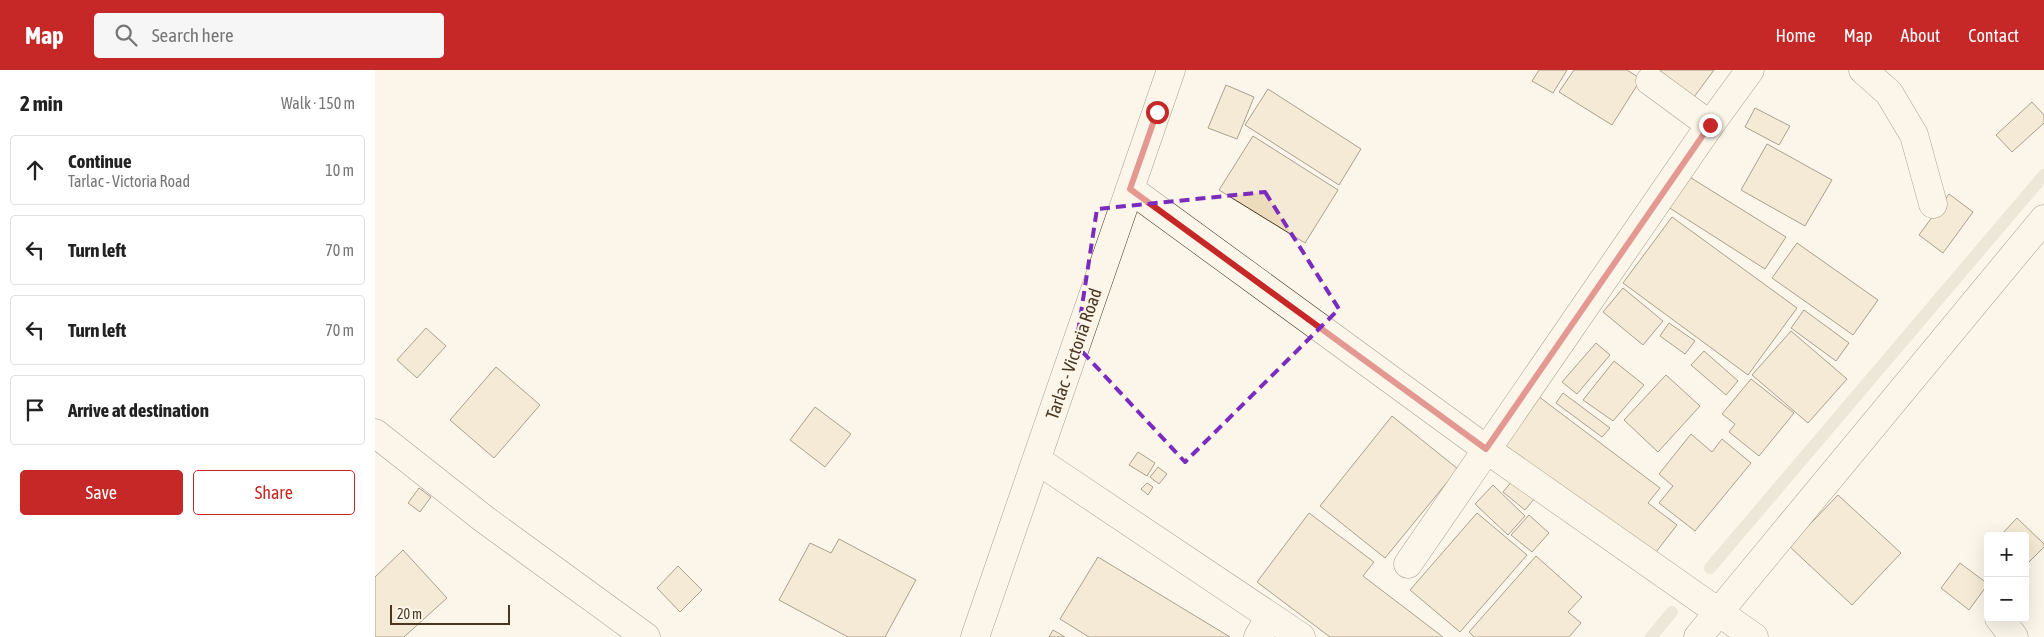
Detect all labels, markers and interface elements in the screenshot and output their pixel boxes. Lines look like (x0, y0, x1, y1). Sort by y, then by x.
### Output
search box (94, 13, 444, 58)
icon: search (112, 21, 140, 49)
text: Map (25, 22, 64, 49)
text: Search here (152, 24, 234, 46)
text: Home (1776, 25, 1816, 46)
text: Map (1844, 25, 1873, 46)
text: About (1901, 25, 1940, 46)
text: Contact (1968, 25, 2019, 46)
text: 2 min (20, 91, 63, 115)
text: Walk · 150 m (281, 94, 355, 112)
route start (1146, 101, 1169, 124)
route end (1699, 114, 1722, 137)
text: Continue (68, 150, 132, 172)
icon: ahead (21, 156, 49, 184)
text: 10 m (325, 161, 354, 179)
text: Tarlac - Victoria Road (68, 172, 190, 190)
icon: left (21, 236, 49, 264)
text: Turn left (68, 239, 126, 261)
text: 70 m (325, 241, 354, 259)
street label: Tarlac - Victoria Road (1041, 286, 1106, 422)
icon: left (21, 316, 49, 344)
text: Turn left (68, 319, 126, 341)
text: 70 m (325, 321, 354, 339)
icon: arrive (21, 396, 49, 424)
text: Arrive at destination (68, 399, 209, 421)
button: Save (20, 470, 183, 515)
button: Share (193, 470, 355, 515)
map controls (1984, 532, 2029, 622)
button: + (1984, 532, 2029, 577)
button: − (1984, 577, 2029, 622)
scale bar (390, 602, 510, 625)
text: 20 m (397, 606, 422, 622)

